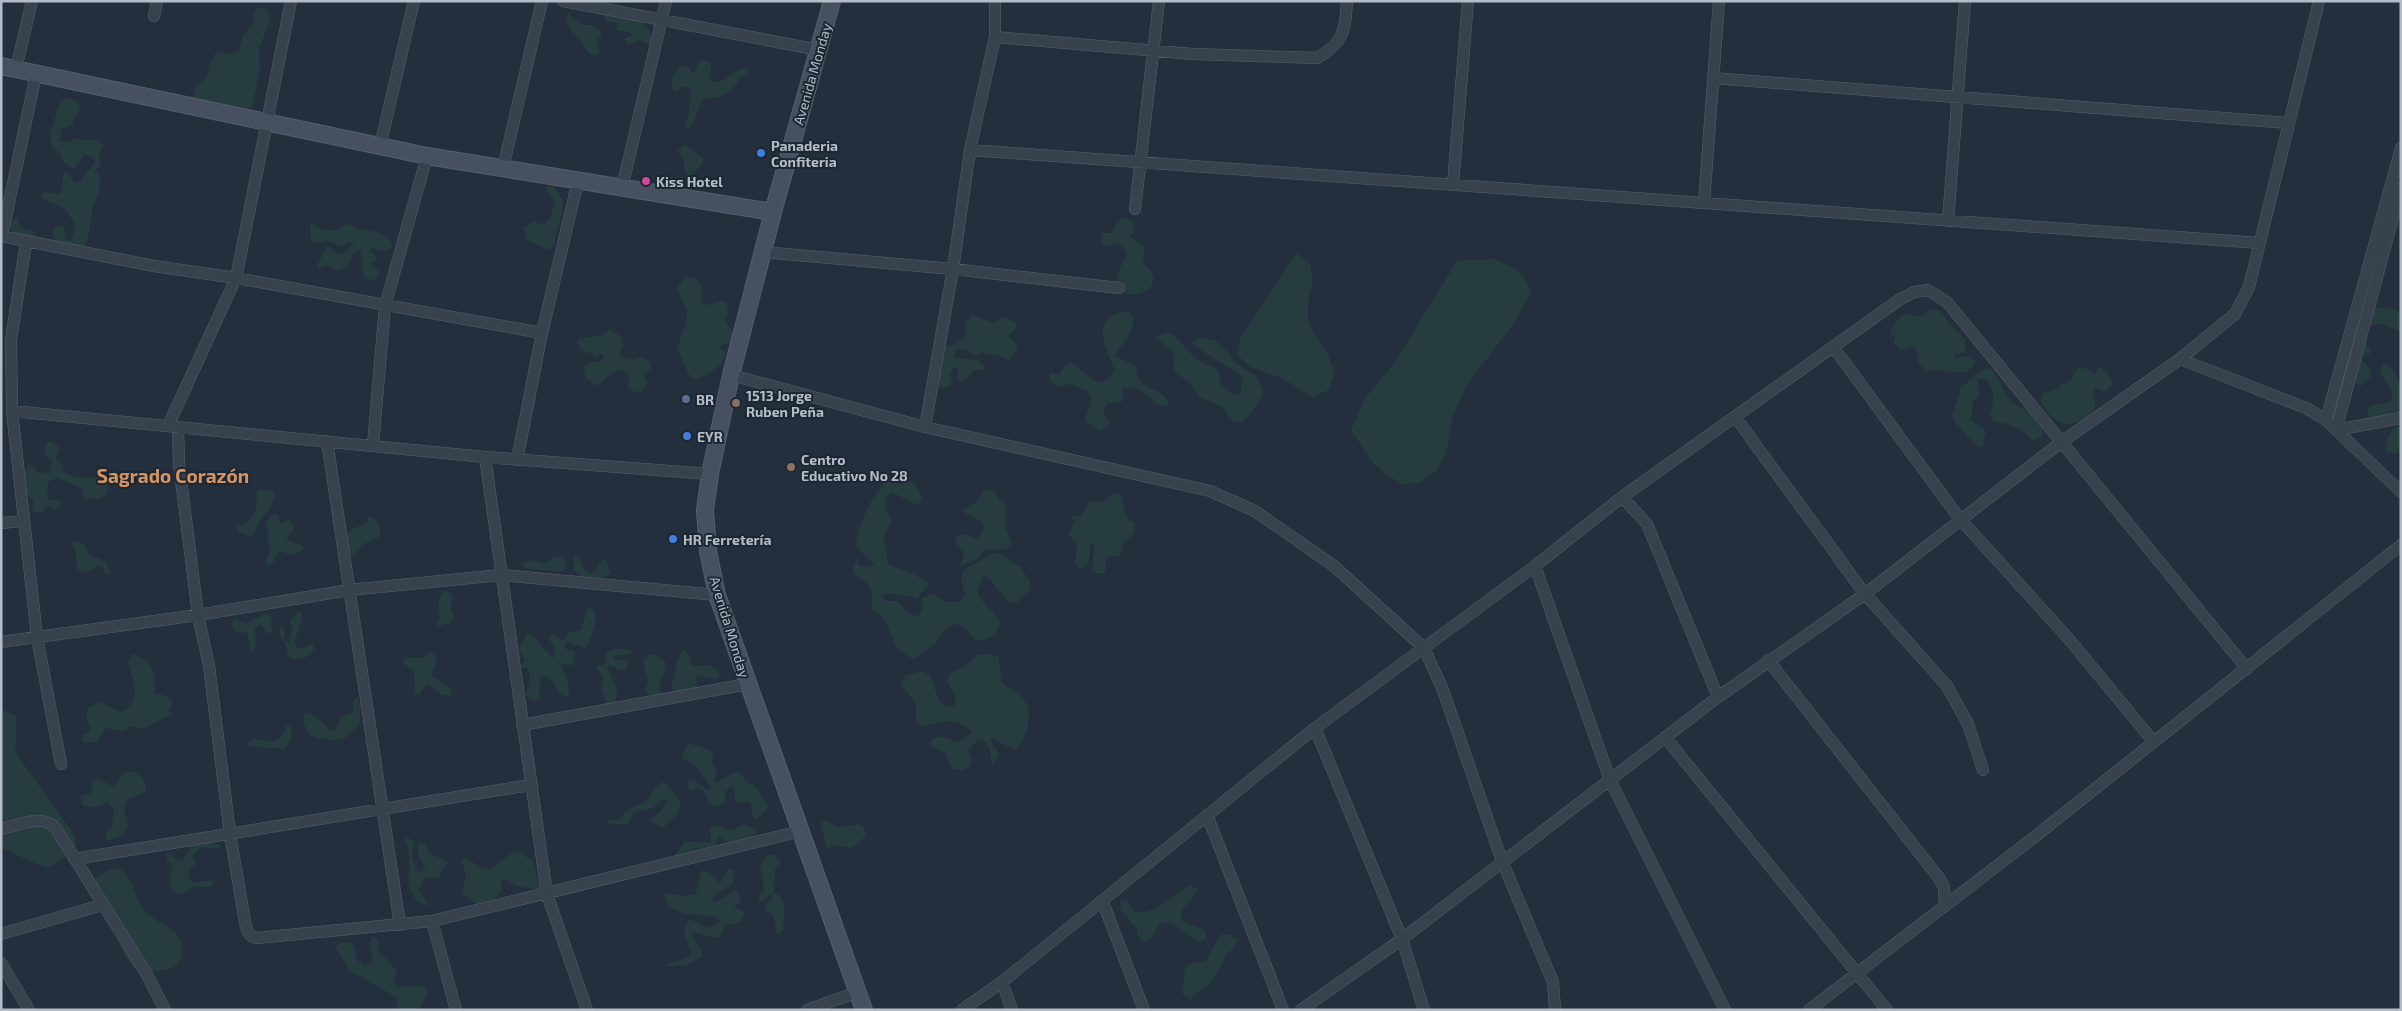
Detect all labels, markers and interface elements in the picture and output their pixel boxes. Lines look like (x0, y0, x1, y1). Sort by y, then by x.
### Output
street label: Avenida Monday (789, 21, 835, 127)
place label: Panaderia Confiteria (771, 137, 838, 170)
marker: Panaderia Confiteria (755, 147, 767, 159)
place label: Kiss Hotel (656, 173, 723, 190)
marker: Kiss Hotel (640, 175, 652, 187)
place label: 1513 Jorge Ruben Peña (746, 387, 824, 420)
place label: BR (696, 391, 714, 408)
marker: BR (680, 393, 692, 405)
marker: 1513 Jorge Ruben Peña (730, 397, 742, 409)
place label: EYR (697, 428, 723, 445)
marker: EYR (681, 430, 693, 442)
place label: Centro Educativo No 28 (801, 451, 908, 484)
marker: Centro Educativo No 28 (785, 461, 797, 473)
district label: Sagrado Corazón (97, 464, 249, 487)
place label: HR Ferretería (683, 531, 771, 548)
marker: HR Ferretería (667, 533, 679, 545)
street label: Avenida Monday (706, 574, 754, 680)

